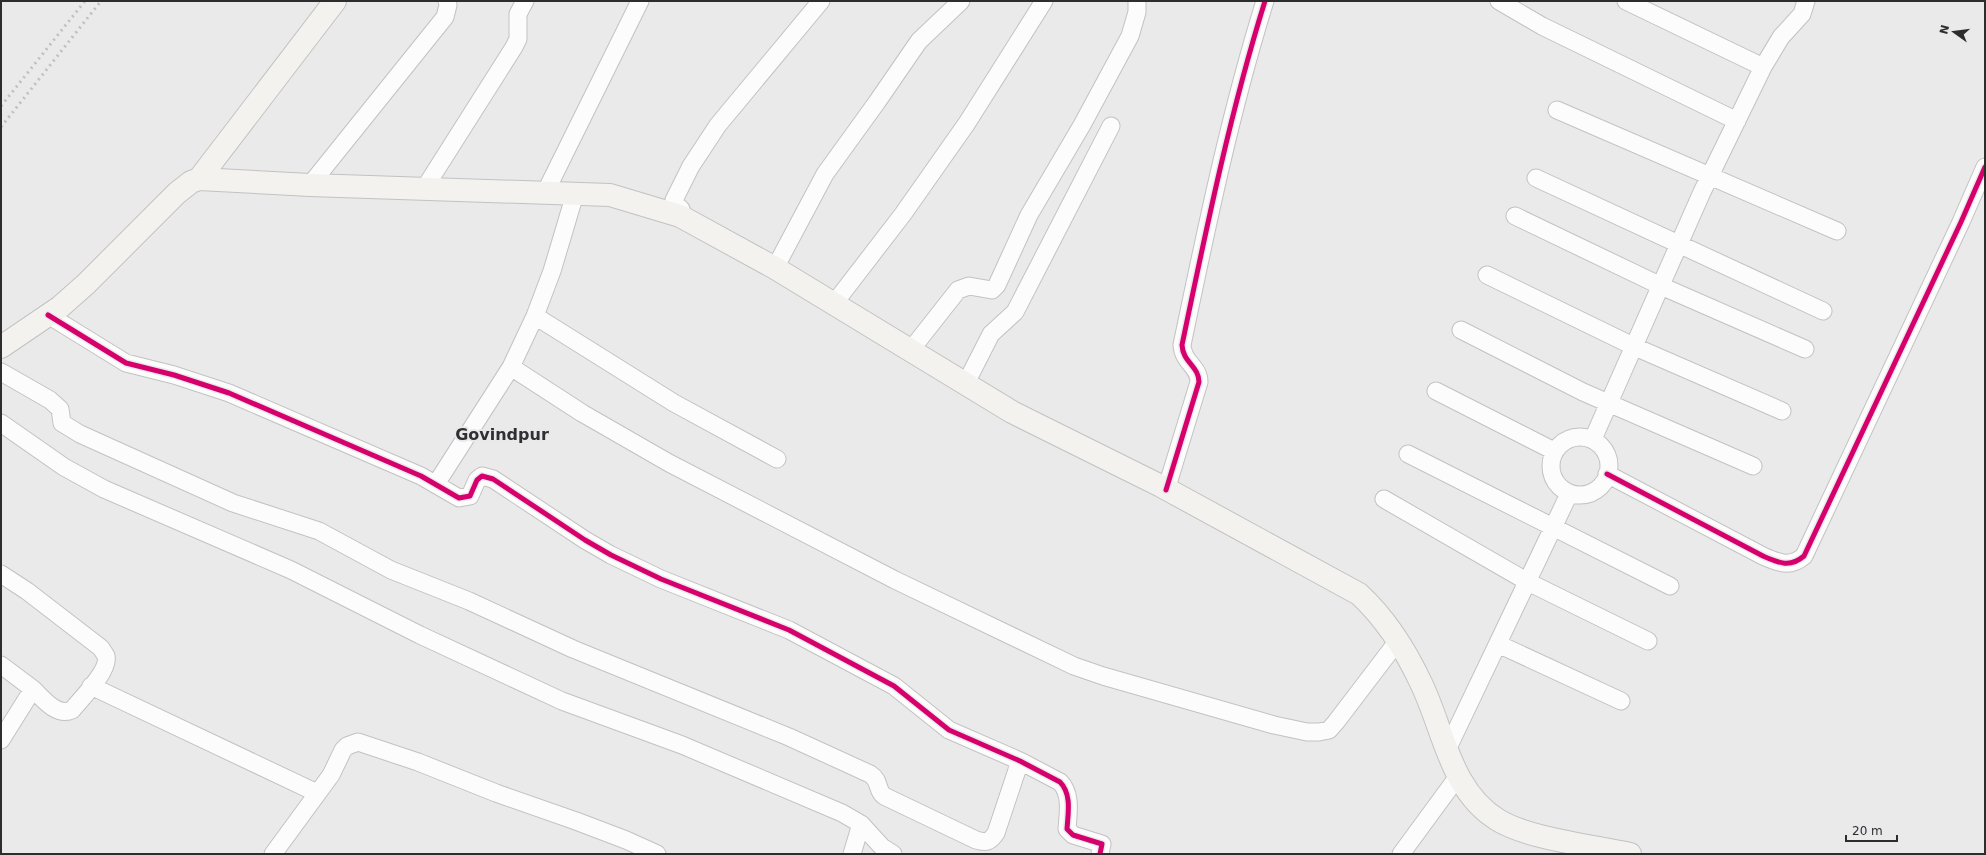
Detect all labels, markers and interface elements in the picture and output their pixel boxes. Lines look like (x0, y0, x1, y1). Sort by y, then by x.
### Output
north arrow (1934, 12, 1974, 52)
text: N (1937, 24, 1952, 36)
district label: Govindpur (455, 425, 549, 444)
scale bar (1846, 817, 1897, 843)
text: 20 m (1852, 824, 1883, 838)

